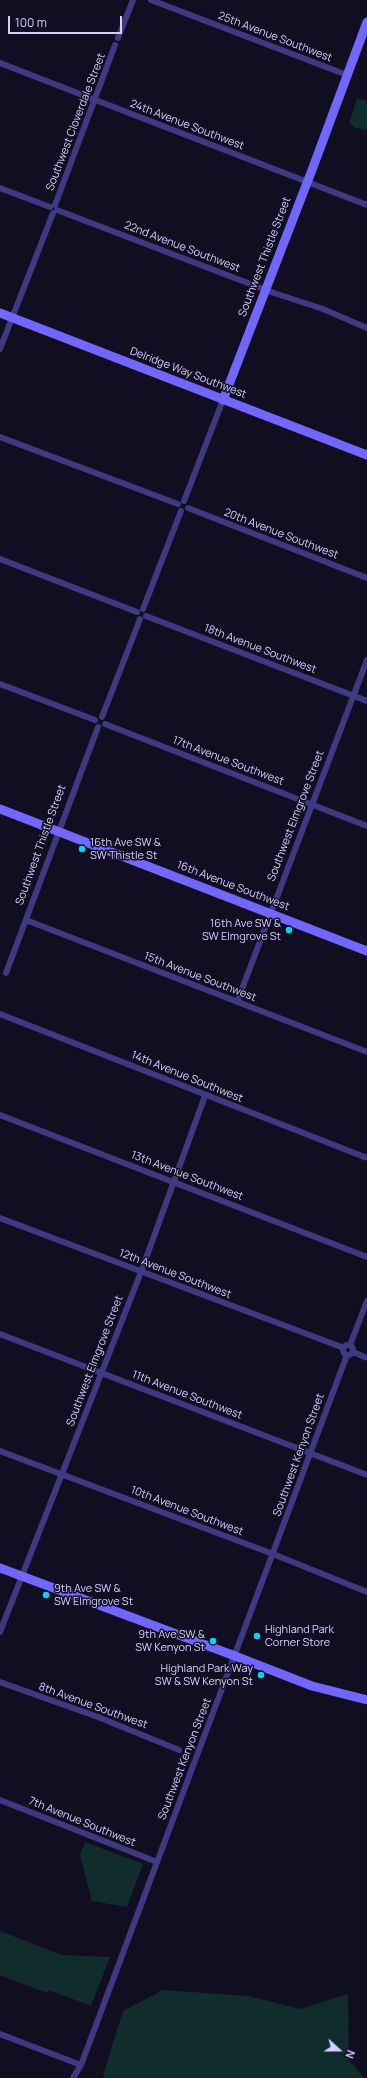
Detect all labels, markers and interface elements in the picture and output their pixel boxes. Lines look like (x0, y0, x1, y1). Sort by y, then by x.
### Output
scale bar (10, 8, 124, 34)
street label: 25th Avenue Southwest (216, 9, 334, 65)
text: 100 m (15, 14, 47, 31)
street label: Southwest Cloverdale Street (44, 51, 108, 193)
street label: 24th Avenue Southwest (128, 97, 246, 153)
street label: Southwest Thistle Street (236, 195, 294, 319)
street label: 22nd Avenue Southwest (122, 219, 242, 275)
street label: Delridge Way Southwest (128, 345, 248, 401)
street label: 20th Avenue Southwest (222, 506, 340, 562)
street label: 18th Avenue Southwest (202, 621, 318, 677)
street label: 17th Avenue Southwest (170, 734, 286, 788)
street label: Southwest Elmgrove Street (265, 749, 327, 883)
street label: Southwest Thistle Street (13, 783, 69, 907)
place label: 16th Ave SW & SW Thistle St (90, 836, 161, 862)
marker: 16th Ave SW & SW Thistle St (77, 844, 87, 854)
street label: 16th Avenue Southwest (175, 858, 291, 914)
place label: 16th Ave SW & SW Elmgrove St (202, 917, 281, 943)
marker: 16th Ave SW & SW Elmgrove St (284, 925, 294, 935)
street label: 15th Avenue Southwest (142, 949, 258, 1005)
street label: 14th Avenue Southwest (129, 1049, 245, 1105)
street label: 13th Avenue Southwest (129, 1149, 245, 1203)
street label: 12th Avenue Southwest (117, 1246, 233, 1302)
street label: Southwest Elmgrove Street (64, 1294, 126, 1428)
street label: 11th Avenue Southwest (130, 1368, 244, 1422)
street label: Southwest Kenyon Street (271, 1392, 327, 1518)
street label: 10th Avenue Southwest (129, 1483, 245, 1539)
place label: 9th Ave SW & SW Elmgrove St (54, 1582, 133, 1608)
marker: 9th Ave SW & SW Elmgrove St (41, 1590, 51, 1600)
place label: Highland Park Corner Store (265, 1623, 334, 1649)
place label: 9th Ave SW & SW Kenyon St (135, 1628, 205, 1654)
marker: Highland Park Corner Store (252, 1631, 262, 1641)
marker: 9th Ave SW & SW Kenyon St (208, 1636, 218, 1646)
place label: Highland Park Way SW & SW Kenyon St (155, 1662, 253, 1688)
marker: Highland Park Way SW & SW Kenyon St (256, 1670, 266, 1680)
street label: 8th Avenue Southwest (37, 1680, 149, 1732)
street label: Southwest Kenyon Street (156, 1696, 214, 1822)
street label: 7th Avenue Southwest (27, 1795, 137, 1849)
north arrow (319, 2030, 359, 2070)
text: N (342, 2048, 359, 2061)

